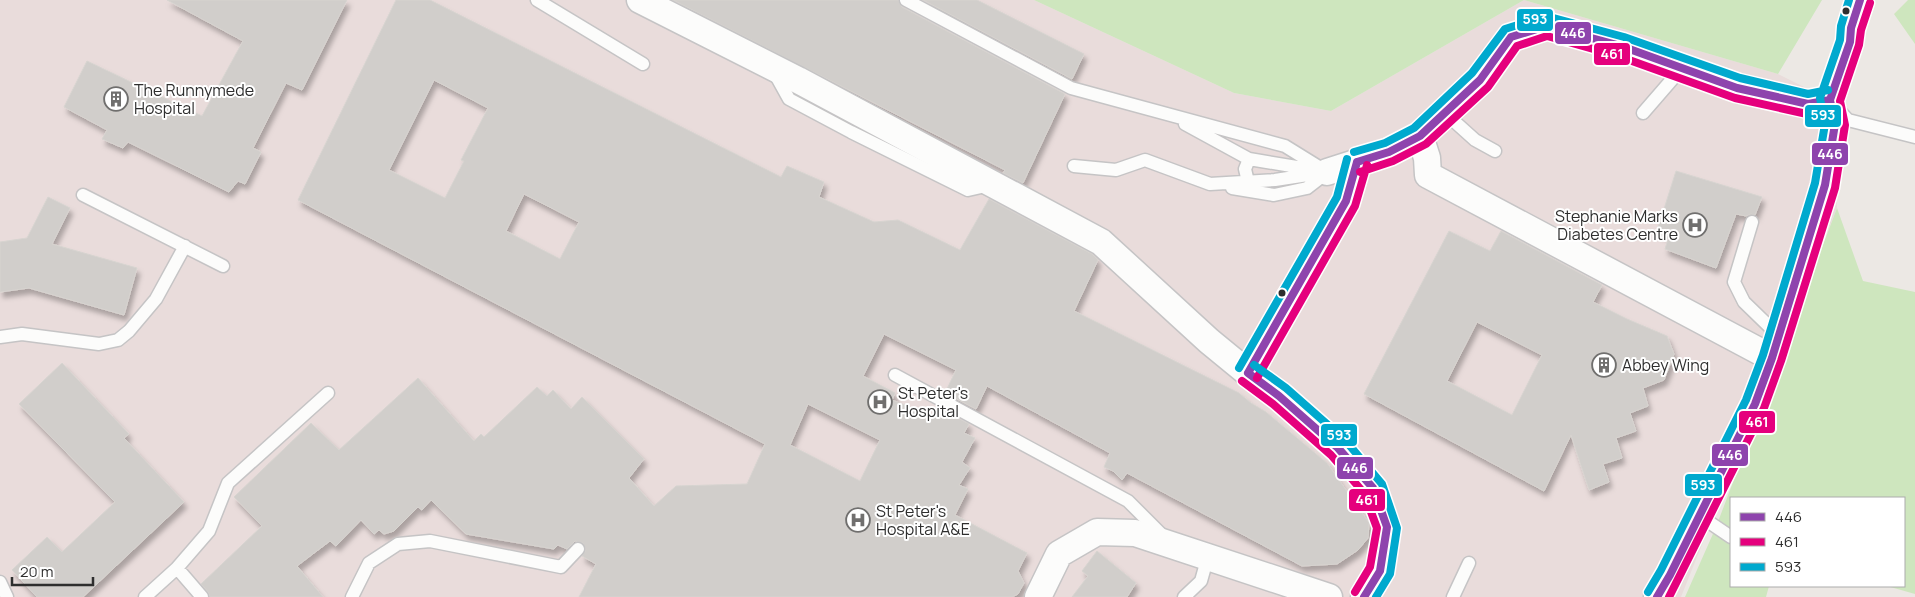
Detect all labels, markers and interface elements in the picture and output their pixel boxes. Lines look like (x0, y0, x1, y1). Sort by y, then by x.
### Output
unlabelled marker (1841, 6, 1851, 16)
line badge: 593 (1516, 8, 1554, 32)
text: 593 (1522, 9, 1548, 28)
line badge: 446 (1554, 21, 1592, 45)
text: 446 (1560, 23, 1586, 42)
line badge: 461 (1593, 42, 1631, 66)
text: 461 (1600, 44, 1624, 63)
place label: The Runnymede Hospital (134, 79, 254, 119)
building icon: The Runnymede Hospital (103, 86, 129, 112)
line badge: 593 (1804, 104, 1842, 128)
text: 593 (1810, 105, 1836, 124)
line badge: 446 (1811, 142, 1849, 166)
text: 446 (1817, 144, 1843, 163)
place label: Stephanie Marks Diabetes Centre (1555, 205, 1678, 245)
hospital icon: Stephanie Marks Diabetes Centre (1682, 212, 1708, 238)
unlabelled marker (1277, 288, 1287, 298)
building icon: Abbey Wing (1591, 352, 1617, 378)
place label: Abbey Wing (1622, 354, 1709, 376)
place label: St Peter's Hospital (898, 382, 968, 422)
hospital icon: St Peter's Hospital (867, 389, 893, 415)
line badge: 461 (1738, 410, 1776, 434)
text: 461 (1745, 412, 1769, 431)
line badge: 593 (1320, 423, 1358, 447)
text: 593 (1326, 425, 1352, 444)
line badge: 446 (1711, 443, 1749, 467)
text: 446 (1717, 445, 1743, 464)
line badge: 446 (1336, 456, 1374, 480)
text: 446 (1342, 458, 1368, 477)
line badge: 593 (1684, 473, 1723, 497)
text: 593 (1690, 475, 1716, 494)
line badge: 461 (1348, 488, 1386, 512)
text: 461 (1355, 490, 1379, 509)
legend (1730, 497, 1905, 587)
place label: St Peter's Hospital A&E (876, 500, 970, 540)
text: 446 (1775, 506, 1802, 527)
hospital icon: St Peter's Hospital A&E (845, 507, 871, 533)
text: 461 (1775, 531, 1799, 552)
scale bar (12, 554, 94, 586)
text: 593 (1775, 556, 1801, 577)
text: 20 m (20, 561, 53, 582)

